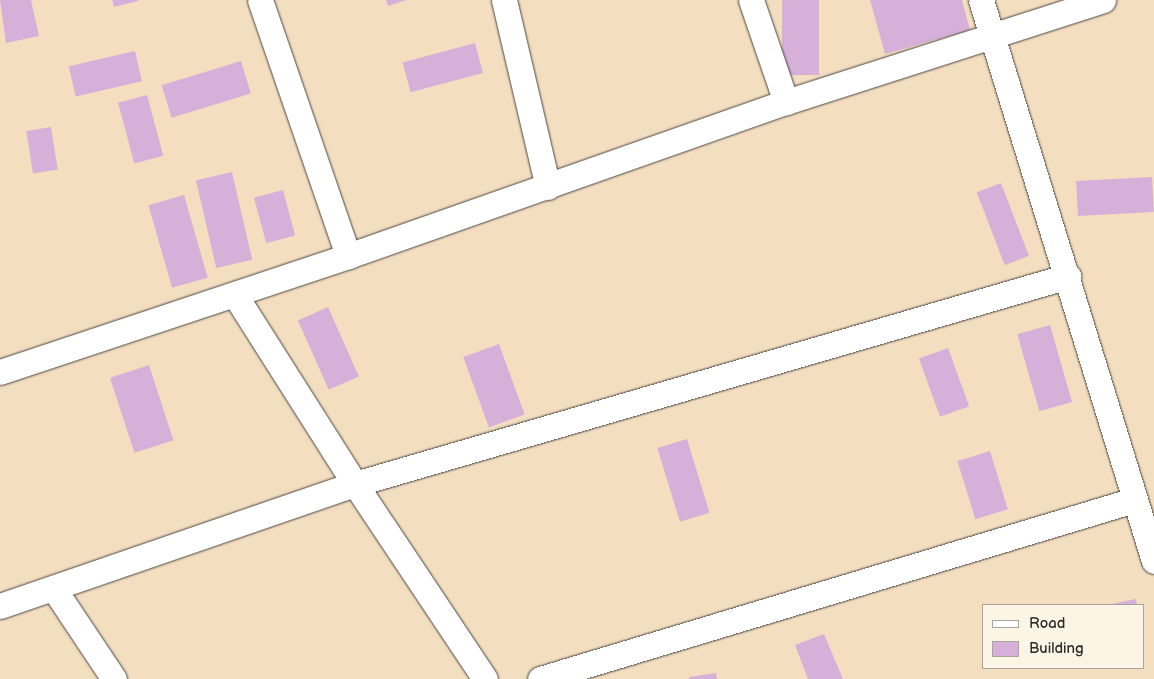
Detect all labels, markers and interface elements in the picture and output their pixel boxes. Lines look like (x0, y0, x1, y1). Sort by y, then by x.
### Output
legend (982, 604, 1144, 669)
text: Road (1029, 614, 1065, 633)
text: Building (1029, 639, 1084, 658)

